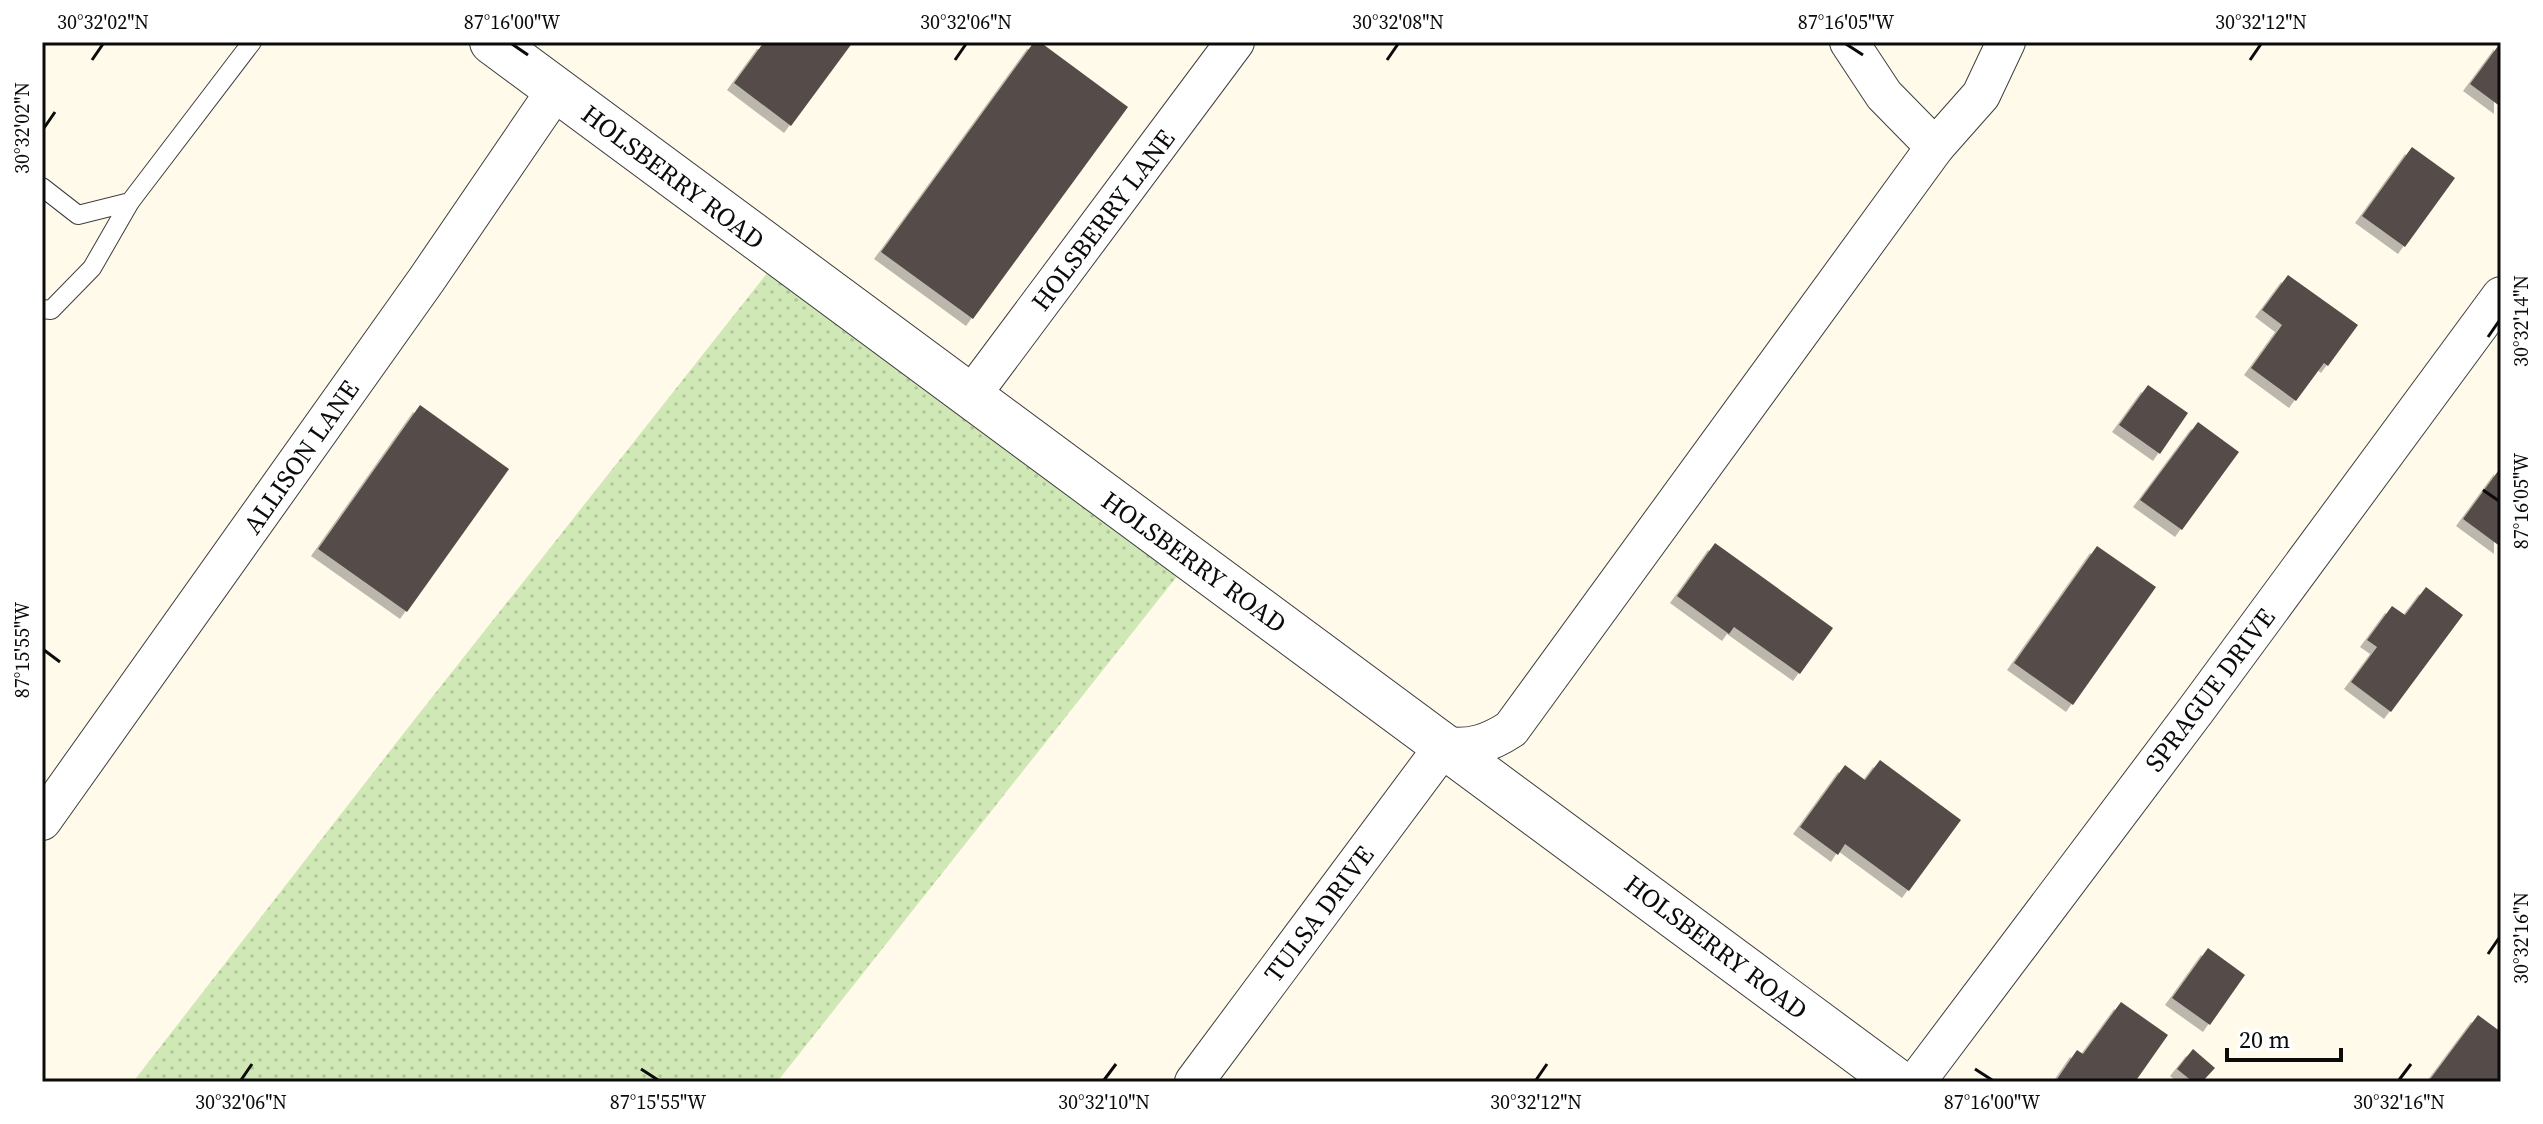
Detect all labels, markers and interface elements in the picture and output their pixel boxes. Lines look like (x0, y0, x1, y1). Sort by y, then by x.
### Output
text: 30°32'02"N (57, 8, 149, 36)
text: 87°16'00"W (464, 8, 561, 36)
text: 30°32'06"N (920, 8, 1012, 36)
text: 30°32'08"N (1352, 8, 1444, 36)
text: 87°16'05"W (1798, 8, 1895, 36)
text: 30°32'12"N (2215, 8, 2307, 36)
text: 30°32'02"N (8, 82, 36, 174)
street label: HOLSBERRY ROAD (574, 96, 772, 258)
street label: HOLSBERRY LANE (1023, 122, 1183, 318)
text: 30°32'14"N (2507, 275, 2535, 367)
street label: ALLISON LANE (235, 373, 367, 541)
text: 87°16'05"W (2507, 452, 2535, 549)
street label: HOLSBERRY ROAD (1094, 483, 1294, 641)
text: 87°15'55"W (8, 601, 36, 698)
street label: SPRAGUE DRIVE (2137, 601, 2283, 779)
street label: TULSA DRIVE (1256, 838, 1382, 990)
street label: HOLSBERRY ROAD (1617, 866, 1815, 1028)
text: 30°32'16"N (2507, 892, 2535, 984)
scale bar (2227, 1012, 2341, 1062)
text: 20 m (2239, 1023, 2290, 1056)
text: 30°32'06"N (195, 1088, 287, 1116)
text: 87°15'55"W (610, 1088, 707, 1116)
text: 30°32'10"N (1058, 1088, 1150, 1116)
text: 30°32'12"N (1490, 1088, 1582, 1116)
text: 87°16'00"W (1944, 1088, 2041, 1116)
text: 30°32'16"N (2353, 1088, 2445, 1116)

